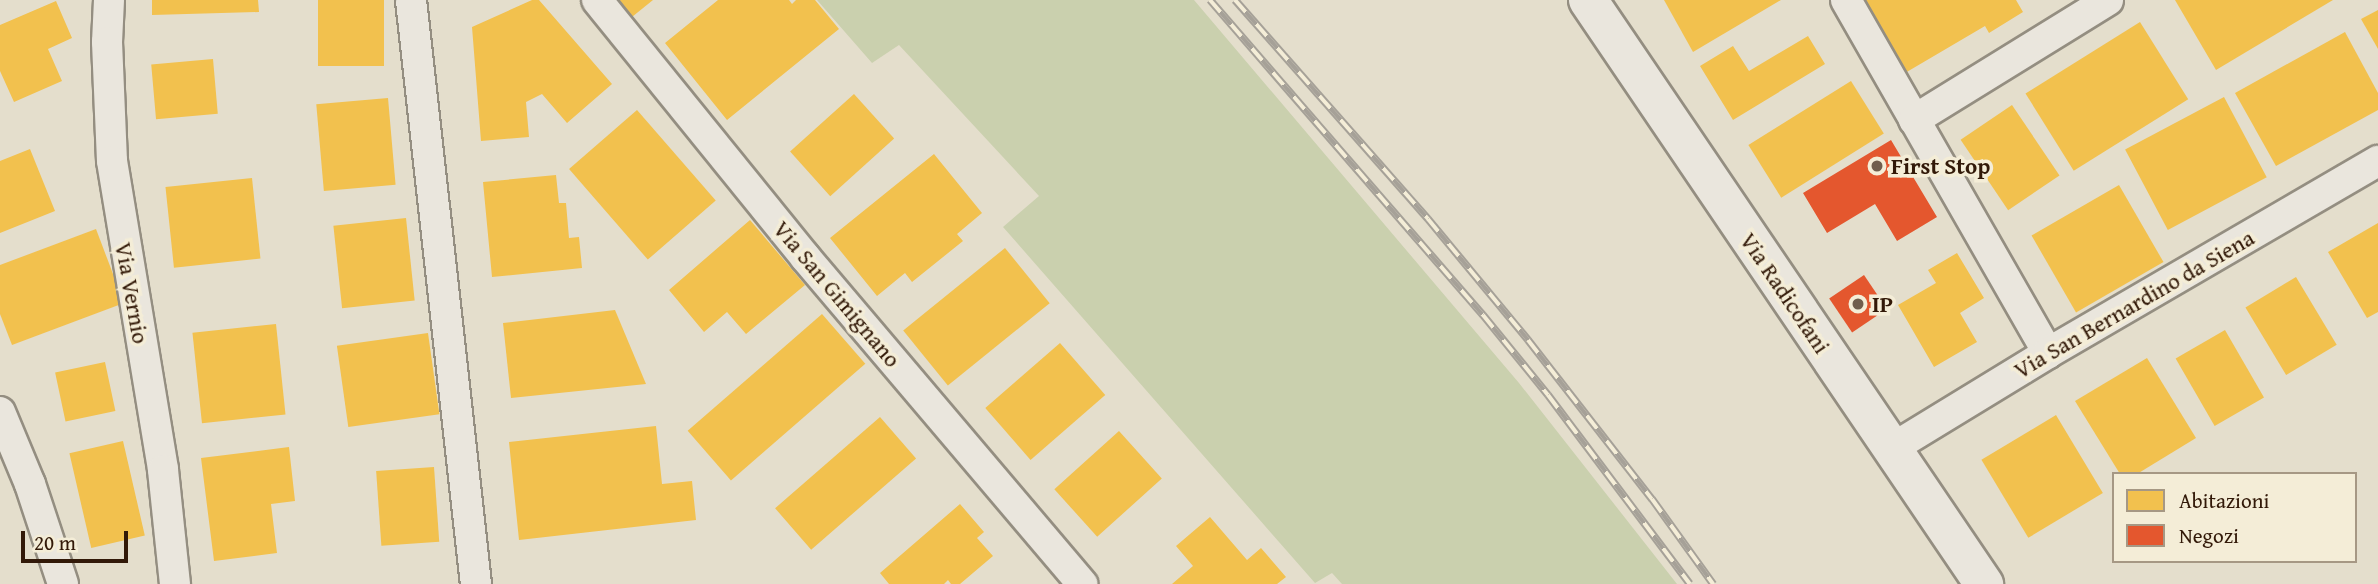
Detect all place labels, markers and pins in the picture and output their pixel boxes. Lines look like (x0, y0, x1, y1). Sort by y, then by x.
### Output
place label: First Stop (1891, 152, 1990, 180)
marker: First Stop (1869, 158, 1885, 174)
place label: IP (1872, 290, 1893, 318)
marker: IP (1850, 296, 1866, 312)

